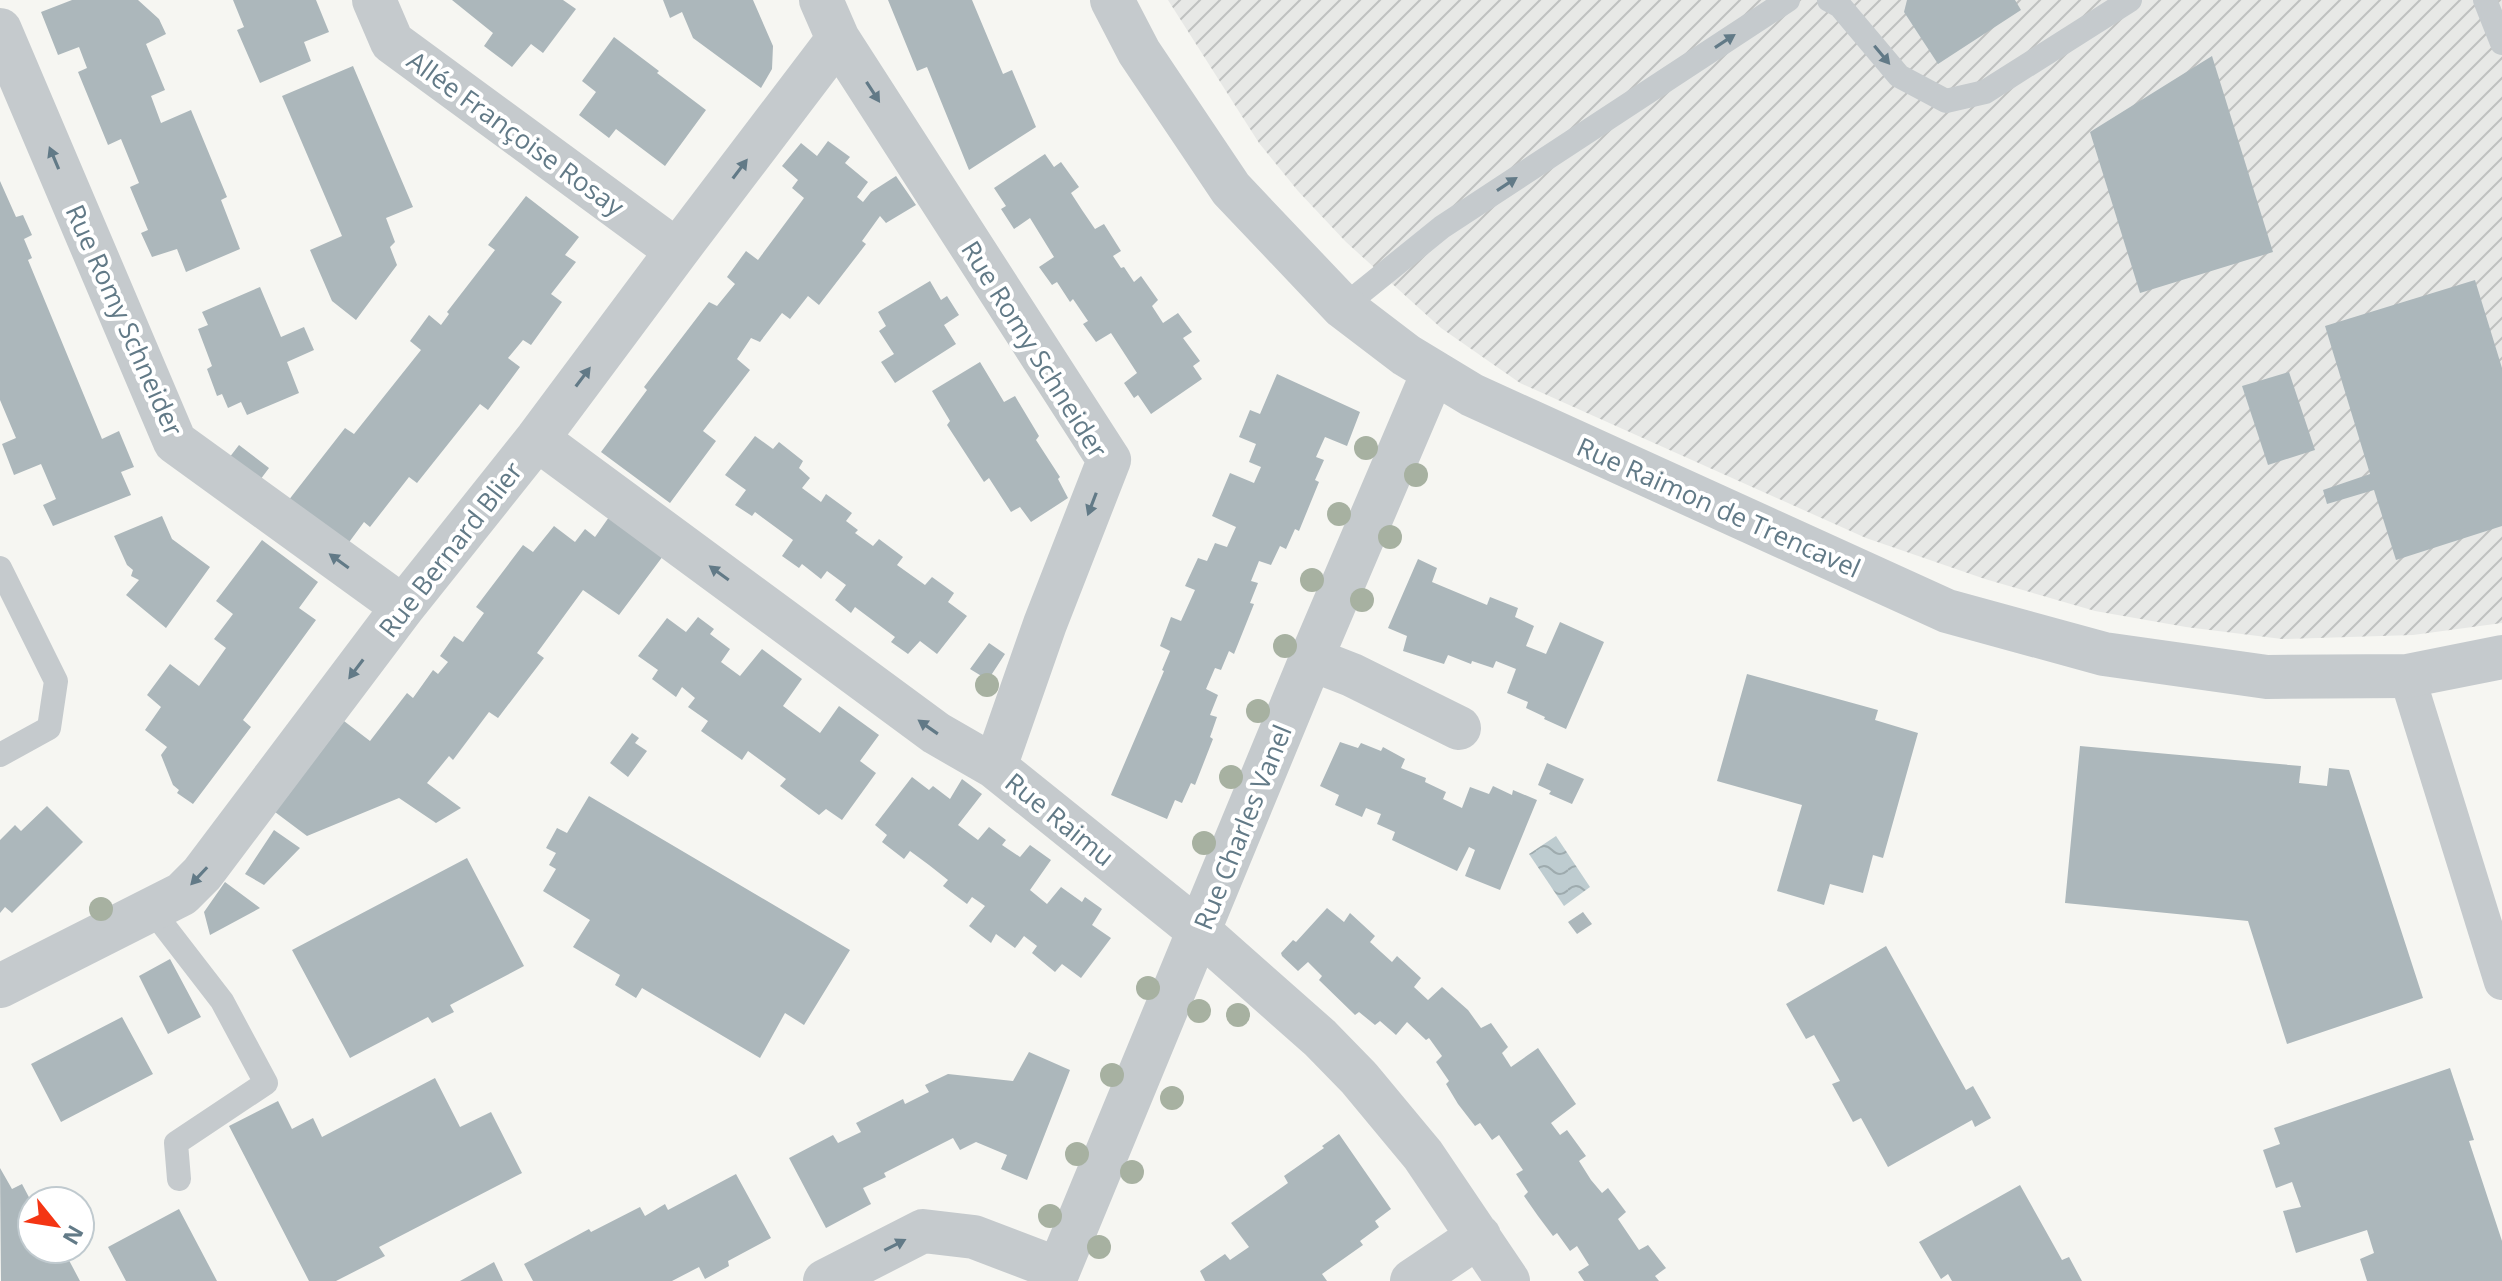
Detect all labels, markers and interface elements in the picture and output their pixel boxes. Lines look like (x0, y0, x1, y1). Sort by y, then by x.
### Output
one-way arrow (1714, 34, 1735, 49)
street label: Allée Françoise Rosay (400, 42, 633, 225)
one-way arrow (1873, 45, 1890, 65)
one-way arrow (865, 82, 880, 103)
one-way arrow (48, 146, 61, 170)
one-way arrow (731, 159, 747, 179)
one-way arrow (1497, 177, 1518, 192)
street label: Rue Romy Schneider (58, 199, 192, 442)
street label: Rue Romy Schneider (954, 234, 1117, 465)
one-way arrow (575, 366, 591, 387)
street label: Rue Raimon de Trencavel (1572, 428, 1866, 586)
street label: Rue Bernard Blier (370, 453, 530, 644)
one-way arrow (1085, 492, 1098, 516)
one-way arrow (329, 554, 350, 569)
one-way arrow (708, 565, 730, 581)
one-way arrow (348, 659, 364, 679)
street label: Rue Charles Vanel (1184, 719, 1300, 935)
one-way arrow (918, 720, 939, 735)
street label: Rue Raimu (998, 764, 1122, 874)
one-way arrow (191, 866, 208, 886)
north arrow (16, 1185, 96, 1265)
text: N (57, 1220, 92, 1251)
one-way arrow (883, 1239, 906, 1252)

